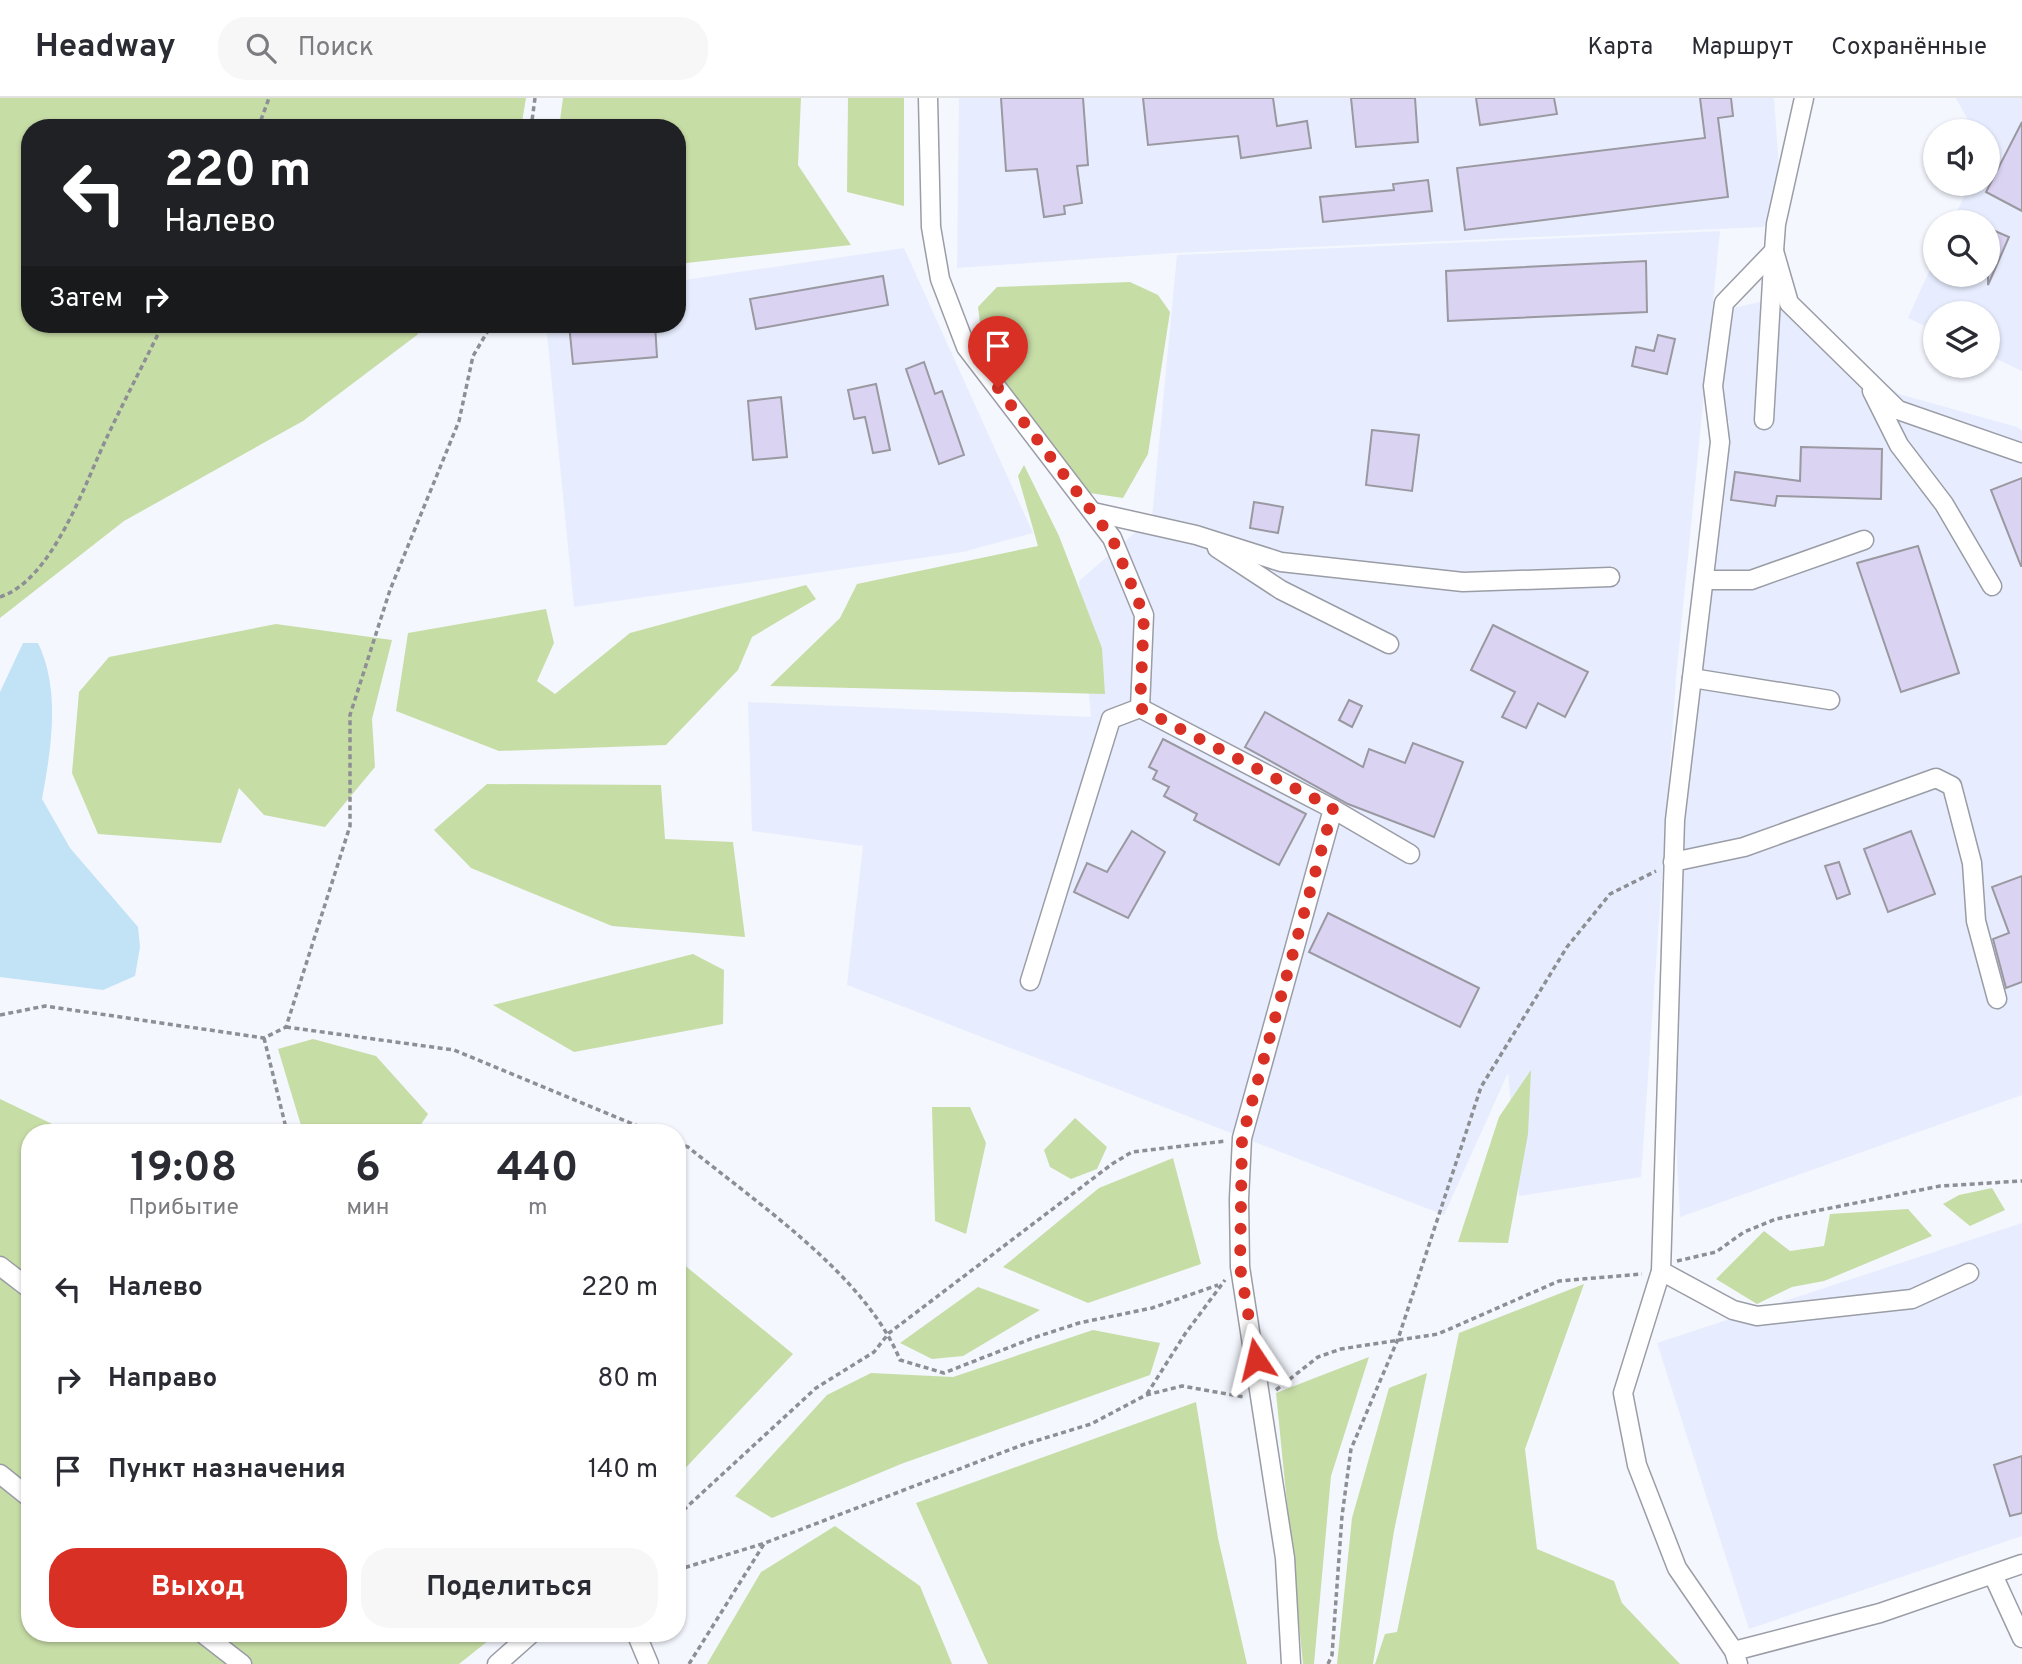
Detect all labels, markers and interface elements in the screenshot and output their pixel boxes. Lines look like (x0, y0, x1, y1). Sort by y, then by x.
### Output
search box (218, 17, 708, 80)
text: Headway (35, 27, 176, 69)
icon: search (242, 29, 280, 67)
text: Поиск (298, 32, 374, 65)
text: Карта (1587, 33, 1653, 63)
text: Маршрут (1691, 33, 1793, 63)
text: Сохранённые (1831, 33, 1987, 63)
map controls (1923, 119, 2000, 378)
button: sound (1923, 119, 2000, 196)
text: 220 m (164, 142, 311, 204)
icon: left (49, 147, 140, 238)
text: Налево (164, 203, 276, 243)
button: search (1923, 210, 2000, 287)
icon: right (137, 280, 175, 318)
text: Затем (49, 283, 123, 316)
button: layers (1923, 301, 2000, 378)
pin (968, 316, 1028, 388)
icon: arrive (979, 327, 1017, 365)
text: 19:08 (130, 1143, 237, 1196)
text: 6 (355, 1143, 381, 1196)
text: 440 (497, 1143, 578, 1196)
text: Прибытие (129, 1194, 239, 1223)
text: мин (346, 1194, 389, 1223)
text: m (528, 1194, 547, 1223)
icon: left (49, 1270, 87, 1308)
text: Налево (108, 1272, 203, 1305)
text: 220 m (581, 1272, 658, 1305)
position arrow (1219, 1322, 1293, 1396)
icon: right (49, 1361, 87, 1399)
text: Направо (108, 1363, 217, 1396)
text: 80 m (598, 1363, 658, 1396)
icon: arrive (49, 1452, 87, 1490)
text: Пункт назначения (108, 1454, 346, 1487)
text: 140 m (588, 1454, 658, 1487)
button: Выход (49, 1548, 347, 1628)
button: Поделиться (361, 1548, 658, 1628)

